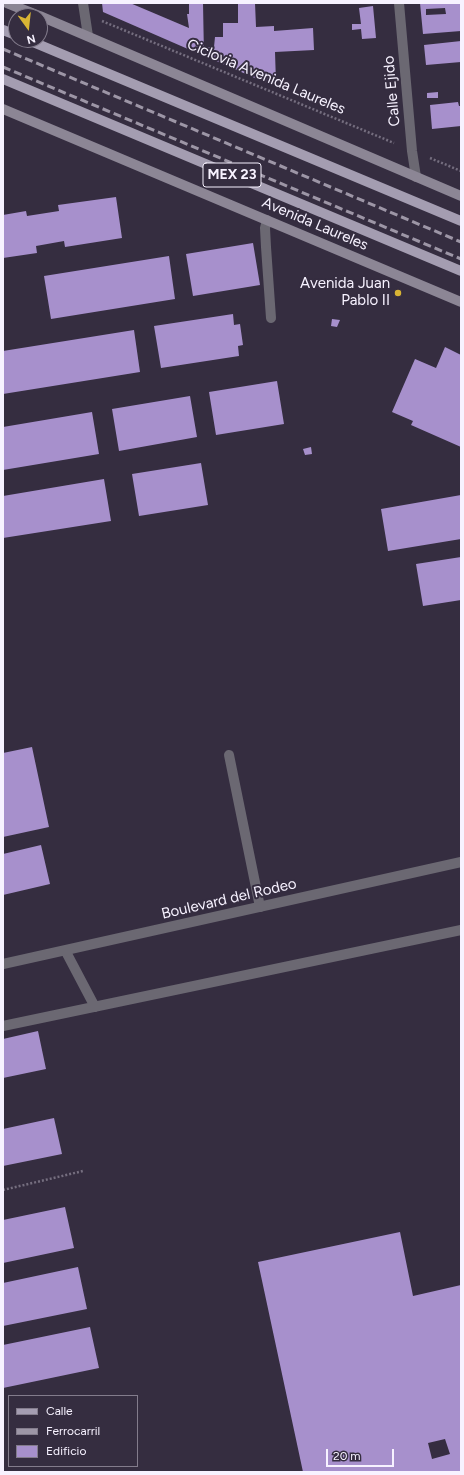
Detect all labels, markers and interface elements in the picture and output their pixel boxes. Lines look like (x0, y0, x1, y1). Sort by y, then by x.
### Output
north arrow (8, 8, 48, 48)
text: N (25, 32, 37, 46)
street label: Ciclovia Avenida Laureles (184, 35, 348, 119)
street label: Calle Ejido (380, 55, 404, 127)
road number: MEX 23 (203, 163, 261, 187)
street label: Avenida Laureles (259, 194, 371, 254)
place label: Avenida Juan Pablo II (300, 275, 390, 310)
marker: Avenida Juan Pablo II (393, 288, 403, 298)
street label: Boulevard del Rodeo (160, 875, 298, 923)
legend (8, 1395, 138, 1467)
text: Calle (46, 1404, 73, 1418)
text: Ferrocarril (46, 1424, 100, 1438)
scale bar (328, 1441, 396, 1467)
text: Edificio (46, 1444, 86, 1458)
text: 20 m (333, 1449, 361, 1463)

